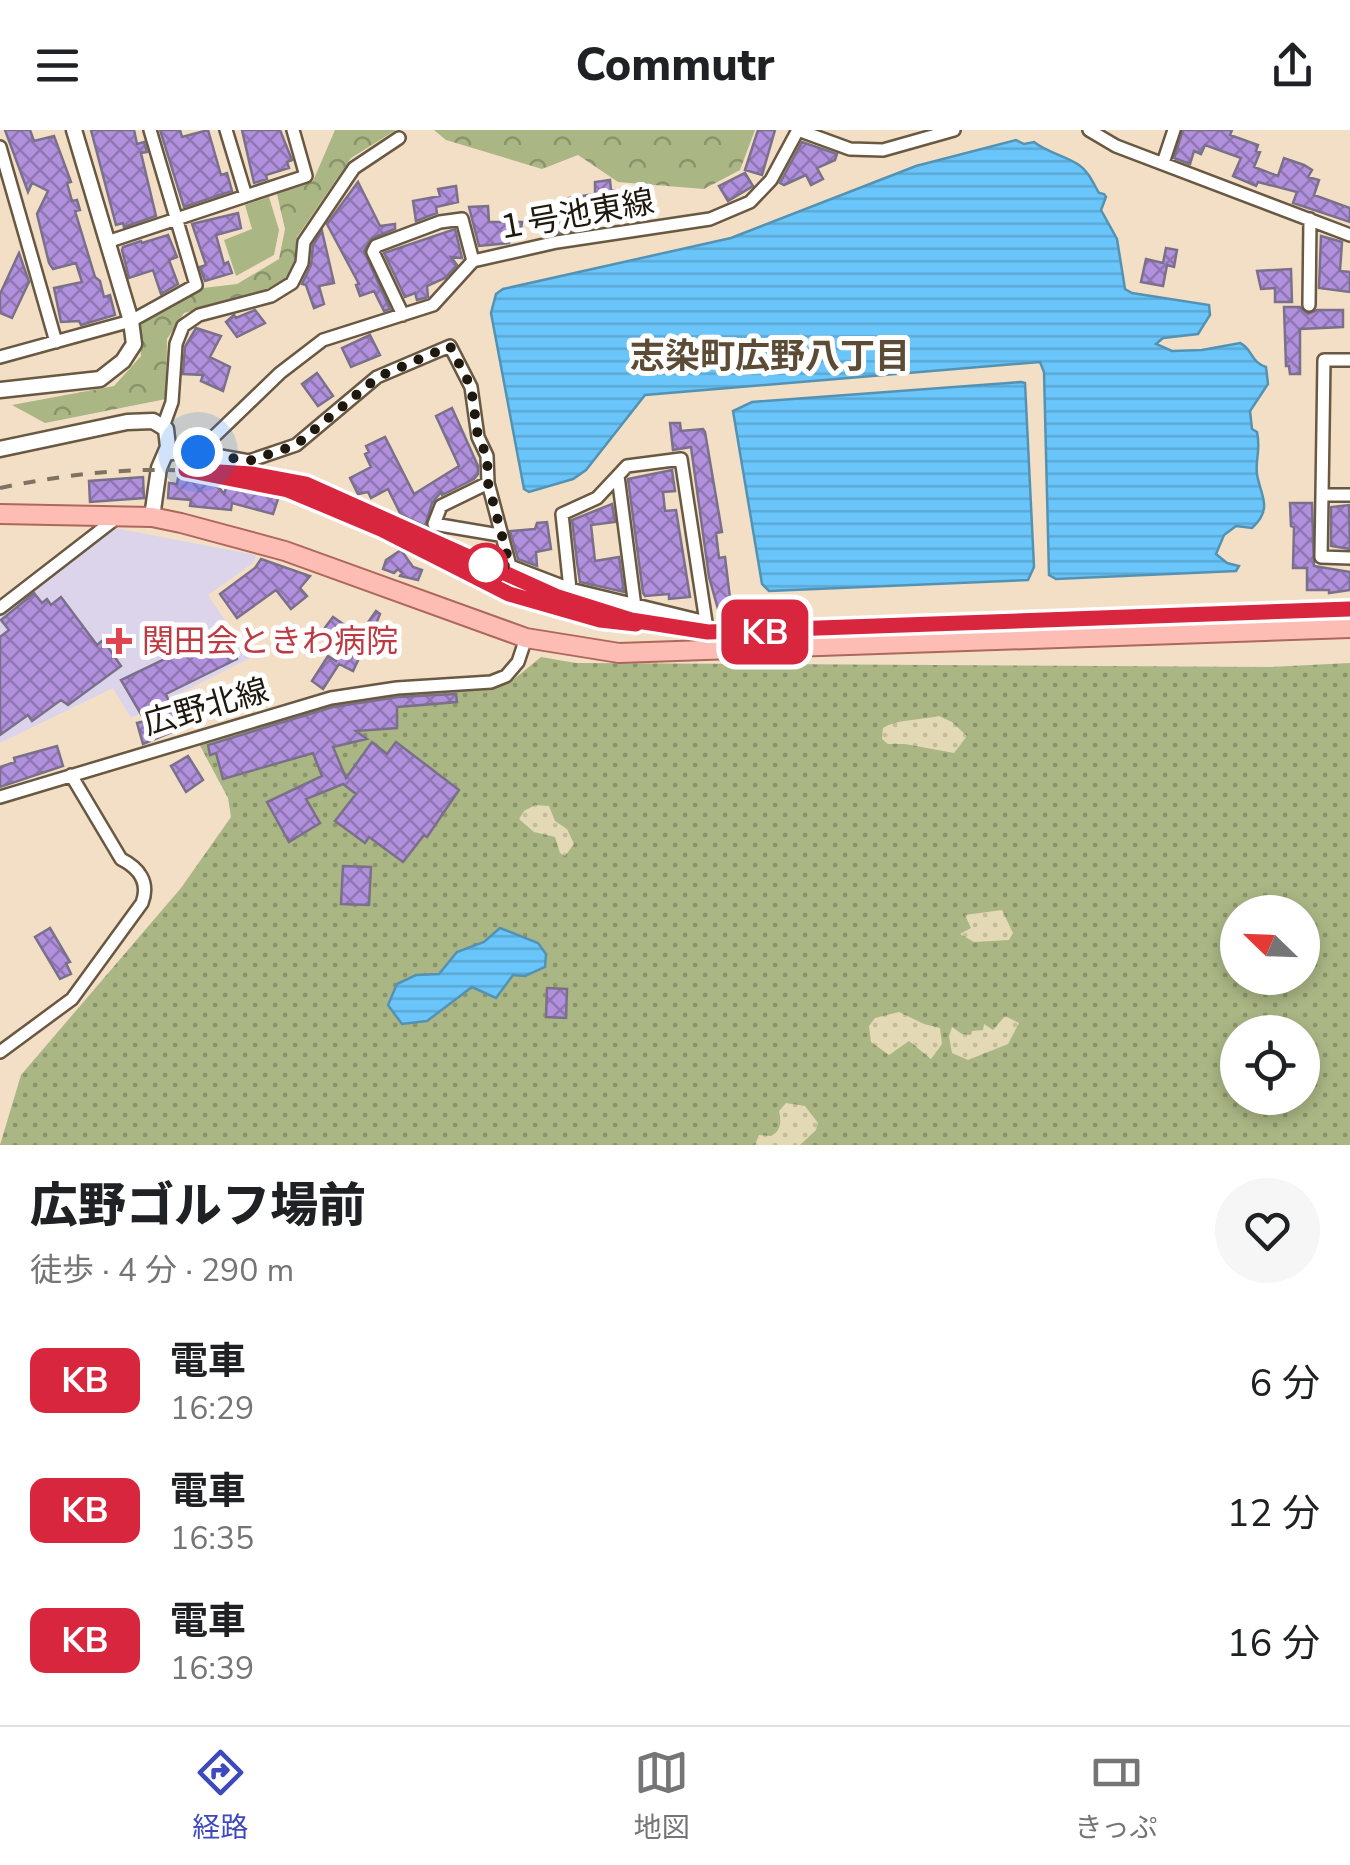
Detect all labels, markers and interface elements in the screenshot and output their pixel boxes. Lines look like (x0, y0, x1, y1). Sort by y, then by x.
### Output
text: Commutr (576, 35, 774, 96)
icon: menu (30, 38, 85, 93)
icon: share (1265, 38, 1320, 93)
street label: １号池東線 (492, 180, 658, 250)
district label: 志染町広野八丁目 (630, 333, 910, 380)
your location (173, 427, 223, 477)
unlabelled marker (465, 544, 507, 586)
line badge: KB (720, 600, 810, 664)
text: KB (741, 609, 789, 656)
place label: 関田会ときわ病院 (142, 620, 398, 663)
marker: 関田会ときわ病院 (106, 628, 132, 654)
street label: 広野北線 (139, 669, 273, 745)
north arrow (1220, 895, 1320, 995)
map controls (1220, 895, 1320, 1115)
button: locate (1220, 1015, 1320, 1115)
text: 広野ゴルフ場前 (30, 1173, 366, 1239)
button: heart (1215, 1178, 1320, 1283)
text: 徒歩 · 4 分 · 290 m (30, 1249, 294, 1292)
text: 電車 (170, 1336, 246, 1387)
text: KB (61, 1357, 109, 1404)
text: 6 分 (1249, 1358, 1320, 1409)
text: 16:29 (170, 1387, 254, 1430)
text: 電車 (170, 1466, 246, 1517)
text: KB (61, 1487, 109, 1534)
text: 12 分 (1227, 1488, 1320, 1539)
text: 16:35 (170, 1517, 254, 1560)
text: 電車 (170, 1596, 246, 1647)
text: KB (61, 1617, 109, 1664)
text: 16 分 (1227, 1618, 1320, 1669)
text: 16:39 (170, 1647, 254, 1690)
tab: 経路 (193, 1745, 249, 1847)
tab: 地図 (634, 1745, 690, 1847)
tab: きっぷ (1075, 1745, 1157, 1847)

